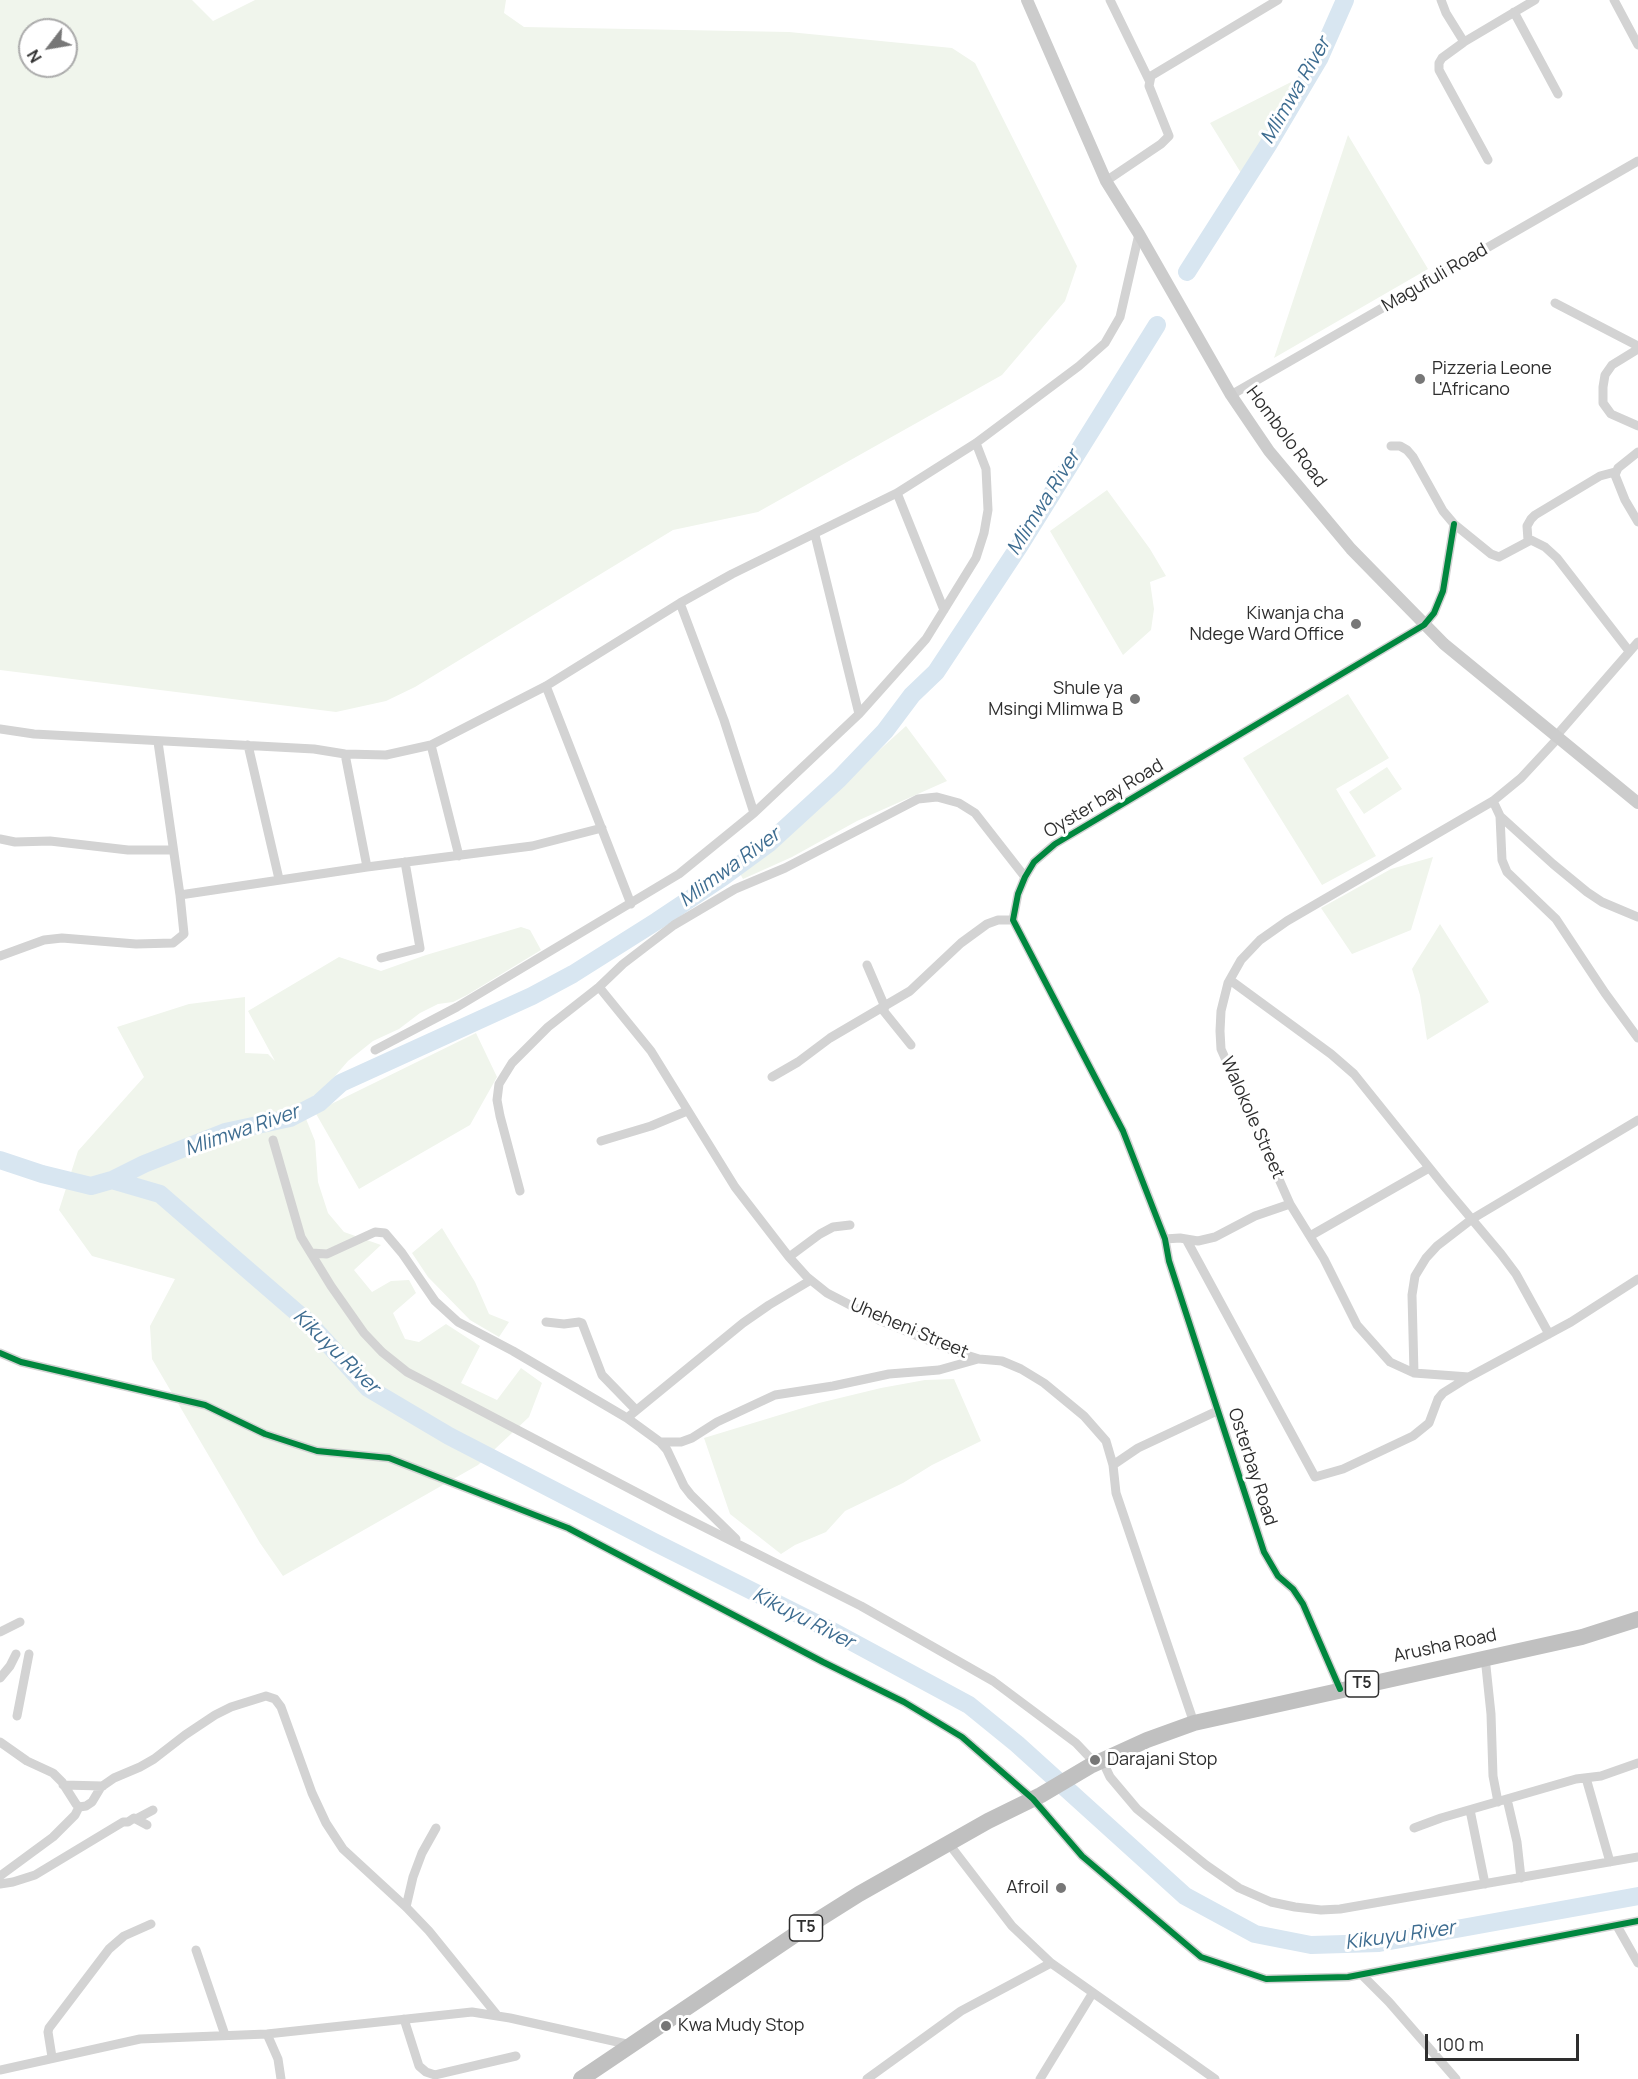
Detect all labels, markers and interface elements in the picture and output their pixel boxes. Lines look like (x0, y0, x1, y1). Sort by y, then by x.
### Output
north arrow (18, 18, 78, 78)
water label: Mlimwa River (1256, 34, 1336, 148)
text: N (22, 46, 47, 67)
street label: Magufuli Road (1378, 239, 1492, 317)
place label: Pizzeria Leone L'Africano (1432, 358, 1552, 400)
marker: Pizzeria Leone L'Africano (1413, 372, 1427, 386)
street label: Hombolo Road (1241, 382, 1331, 492)
water label: Mlimwa River (1002, 446, 1086, 560)
place label: Kiwanja cha Ndege Ward Office (1189, 603, 1344, 646)
marker: Kiwanja cha Ndege Ward Office (1349, 617, 1363, 631)
place label: Shule ya Msingi Mlimwa B (988, 678, 1123, 720)
marker: Shule ya Msingi Mlimwa B (1128, 692, 1142, 706)
street label: Oyster bay Road (1040, 755, 1168, 843)
water label: Mlimwa River (675, 823, 785, 913)
street label: Walokole Street (1215, 1054, 1289, 1182)
water label: Mlimwa River (182, 1100, 302, 1162)
street label: Uheheni Street (847, 1294, 971, 1364)
water label: Kikuyu River (288, 1305, 384, 1399)
street label: Osterbay Road (1223, 1406, 1281, 1528)
water label: Kikuyu River (748, 1583, 858, 1655)
street label: Arusha Road (1391, 1625, 1499, 1667)
road number: T5 (1346, 1671, 1378, 1697)
place label: Darajani Stop (1107, 1749, 1217, 1771)
marker: Darajani Stop (1088, 1753, 1102, 1767)
place label: Afroil (1006, 1877, 1049, 1899)
marker: Afroil (1054, 1881, 1068, 1895)
road number: T5 (790, 1915, 822, 1941)
water label: Kikuyu River (1344, 1916, 1456, 1956)
place label: Kwa Mudy Stop (678, 2015, 804, 2037)
marker: Kwa Mudy Stop (659, 2019, 673, 2033)
scale bar (1428, 2022, 1582, 2060)
text: 100 m (1436, 2032, 1484, 2056)

